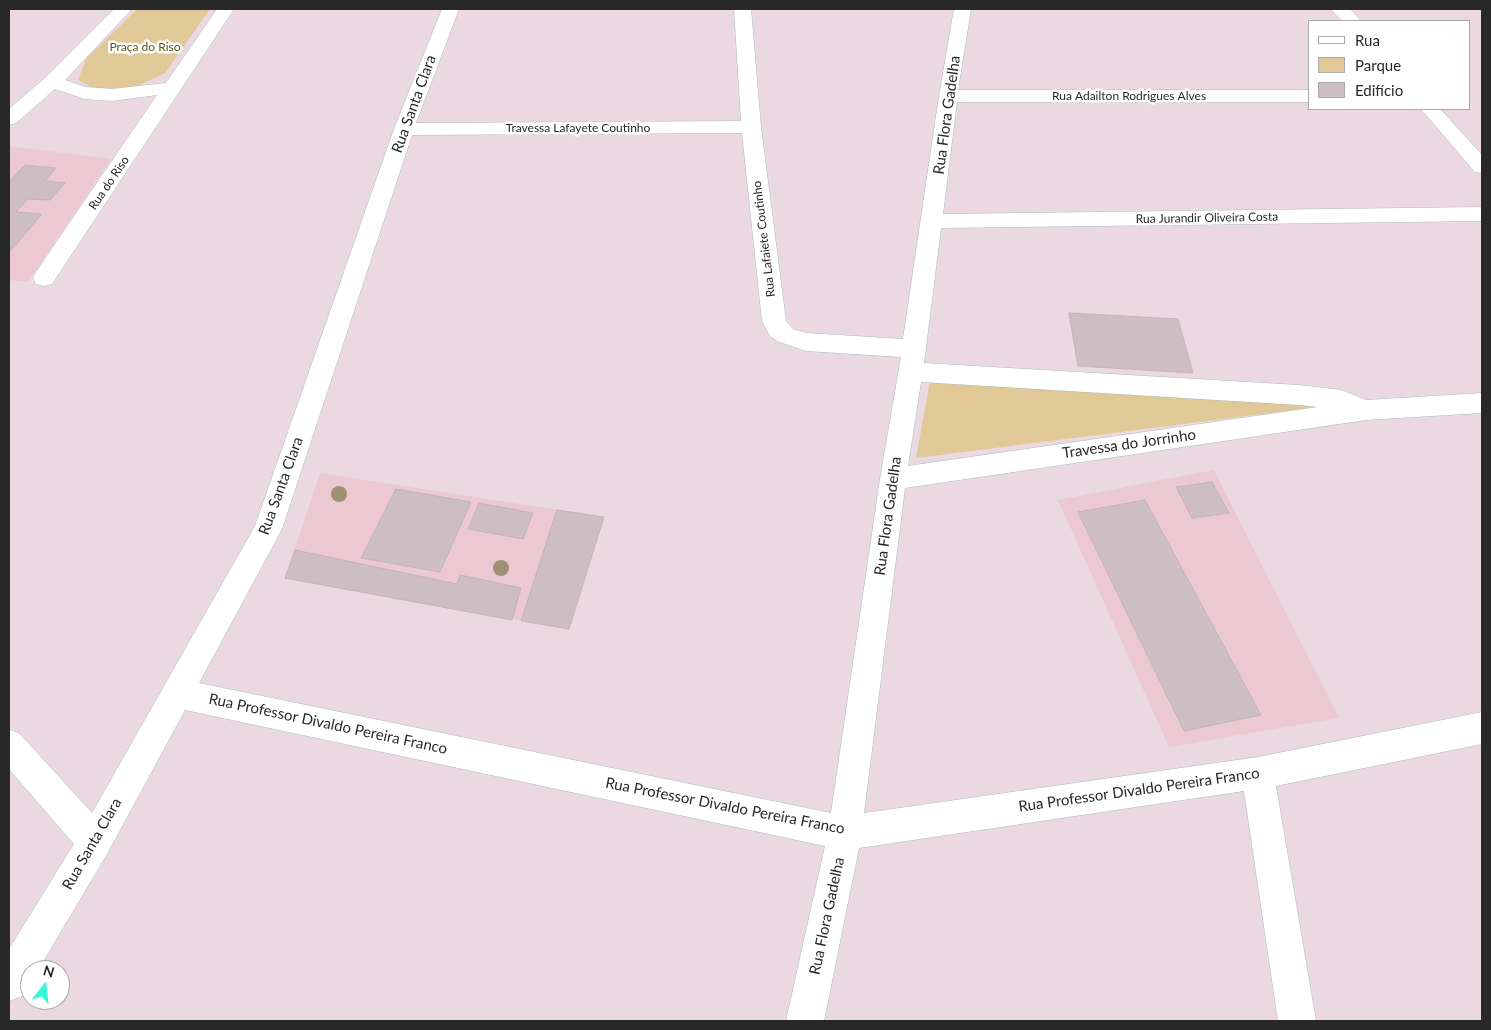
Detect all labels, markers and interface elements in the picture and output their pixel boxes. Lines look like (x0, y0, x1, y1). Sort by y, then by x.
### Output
legend (1308, 20, 1471, 110)
text: Rua (1355, 31, 1380, 49)
park label: Praça do Riso (109, 40, 181, 54)
street label: Rua Santa Clara (388, 53, 440, 155)
street label: Rua Flora Gadelha (930, 54, 964, 176)
text: Parque (1355, 56, 1401, 74)
text: Edifício (1355, 81, 1403, 99)
street label: Rua Adailton Rodrigues Alves (1052, 89, 1206, 103)
street label: Travessa Lafayete Coutinho (506, 121, 650, 135)
street label: Rua do Riso (86, 153, 132, 213)
street label: Rua Lafaiete Coutinho (750, 180, 778, 298)
street label: Rua Jurandir Oliveira Costa (1136, 210, 1278, 226)
street label: Travessa do Jorrinho (1061, 426, 1197, 462)
street label: Rua Santa Clara (255, 435, 307, 537)
street label: Rua Flora Gadelha (871, 455, 905, 577)
street label: Rua Professor Divaldo Pereira Franco (207, 690, 449, 758)
street label: Rua Professor Divaldo Pereira Franco (1017, 764, 1261, 816)
street label: Rua Professor Divaldo Pereira Franco (604, 774, 846, 838)
street label: Rua Santa Clara (58, 795, 126, 893)
street label: Rua Flora Gadelha (806, 856, 848, 976)
north arrow (20, 960, 70, 1010)
text: N (41, 961, 57, 981)

